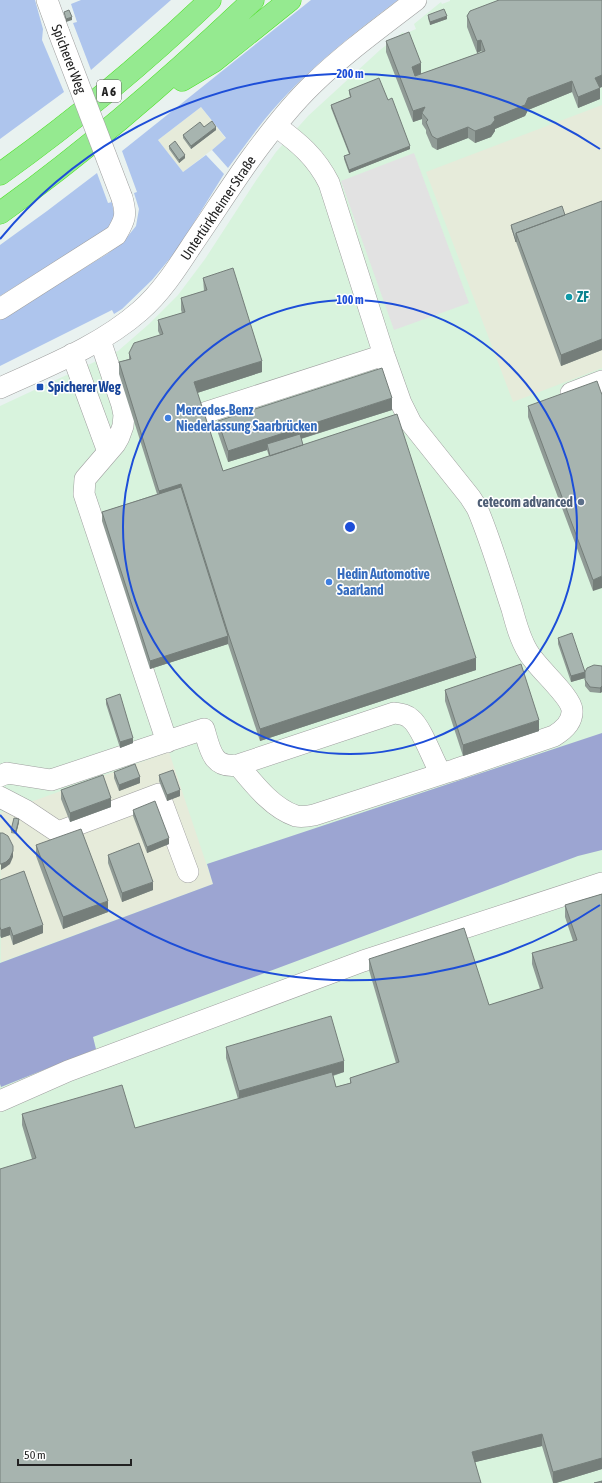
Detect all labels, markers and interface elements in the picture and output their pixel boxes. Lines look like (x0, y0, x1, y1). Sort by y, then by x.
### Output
street label: Spicherer Weg (49, 22, 89, 96)
text: 200 m (336, 67, 364, 81)
road number: A 6 (97, 80, 121, 102)
street label: Untertürkheimer Straße (177, 153, 259, 263)
place label: ZF (577, 289, 589, 305)
marker: ZF (564, 292, 574, 302)
text: 100 m (336, 293, 364, 307)
place label: Spicherer Weg (48, 379, 122, 395)
marker: Spicherer Weg (35, 382, 45, 392)
place label: Mercedes-Benz Niederlassung Saarbrücken (176, 402, 317, 434)
marker: Mercedes-Benz Niederlassung Saarbrücken (163, 413, 173, 423)
place label: cetecom advanced (477, 494, 573, 510)
marker: cetecom advanced (576, 497, 586, 507)
centre of rings (343, 520, 357, 534)
place label: Hedin Automotive Saarland (337, 566, 430, 598)
marker: Hedin Automotive Saarland (324, 577, 334, 587)
scale bar (18, 1441, 131, 1467)
text: 50 m (24, 1448, 46, 1462)

